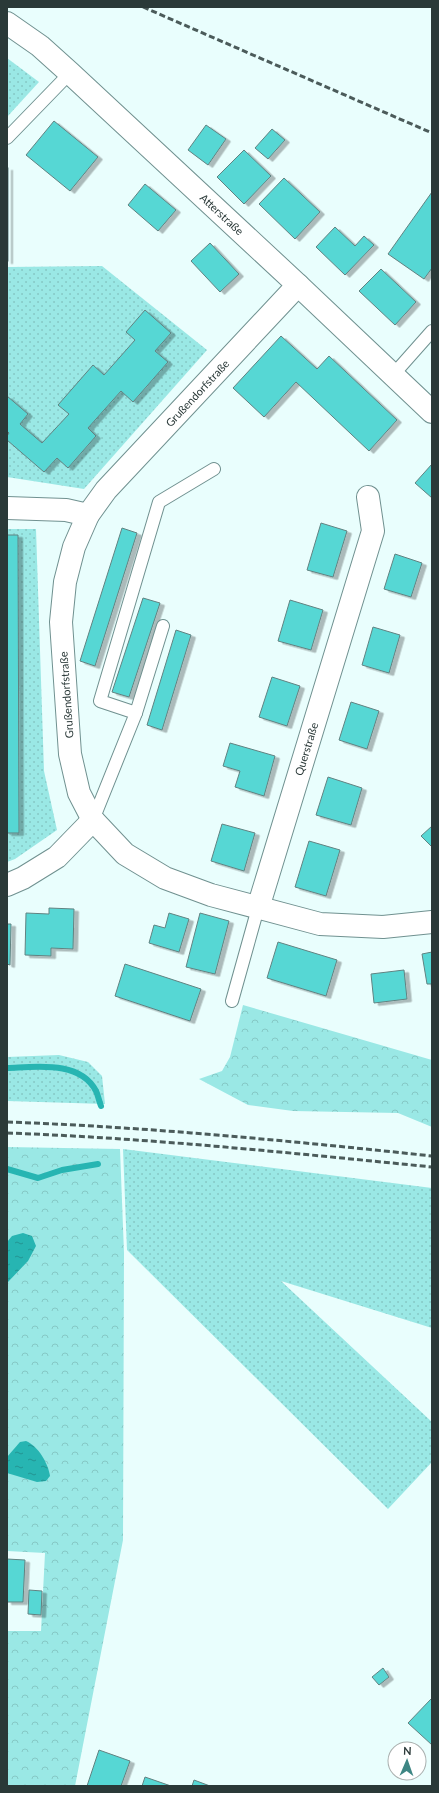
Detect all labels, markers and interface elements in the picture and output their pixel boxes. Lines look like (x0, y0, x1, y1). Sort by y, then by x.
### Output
street label: Atterstraße (198, 191, 247, 238)
street label: Grußendorfstraße (163, 357, 232, 429)
street label: Grußendorfstraße (56, 651, 76, 739)
street label: Querstraße (292, 721, 320, 777)
north arrow (387, 1741, 427, 1781)
text: N (403, 1744, 412, 1757)

